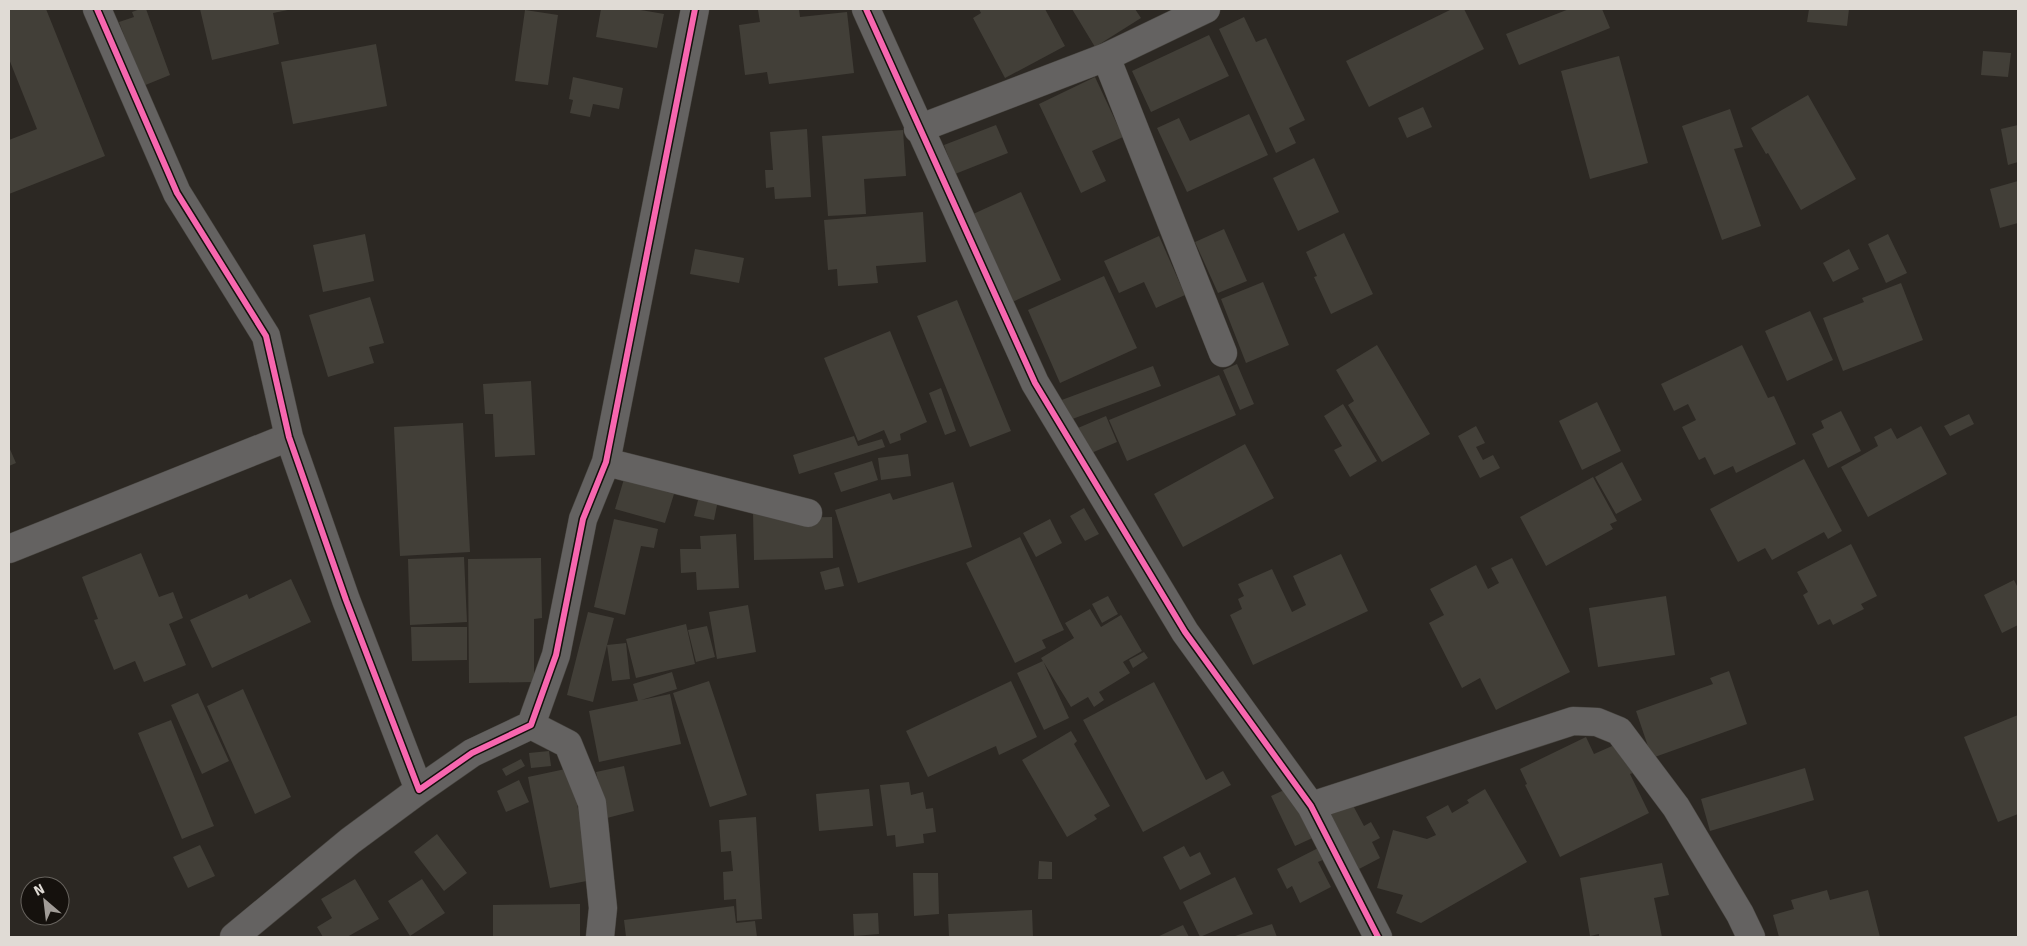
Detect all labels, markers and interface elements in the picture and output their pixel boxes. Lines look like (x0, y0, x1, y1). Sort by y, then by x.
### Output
north arrow (20, 876, 70, 926)
text: N (31, 880, 47, 900)

